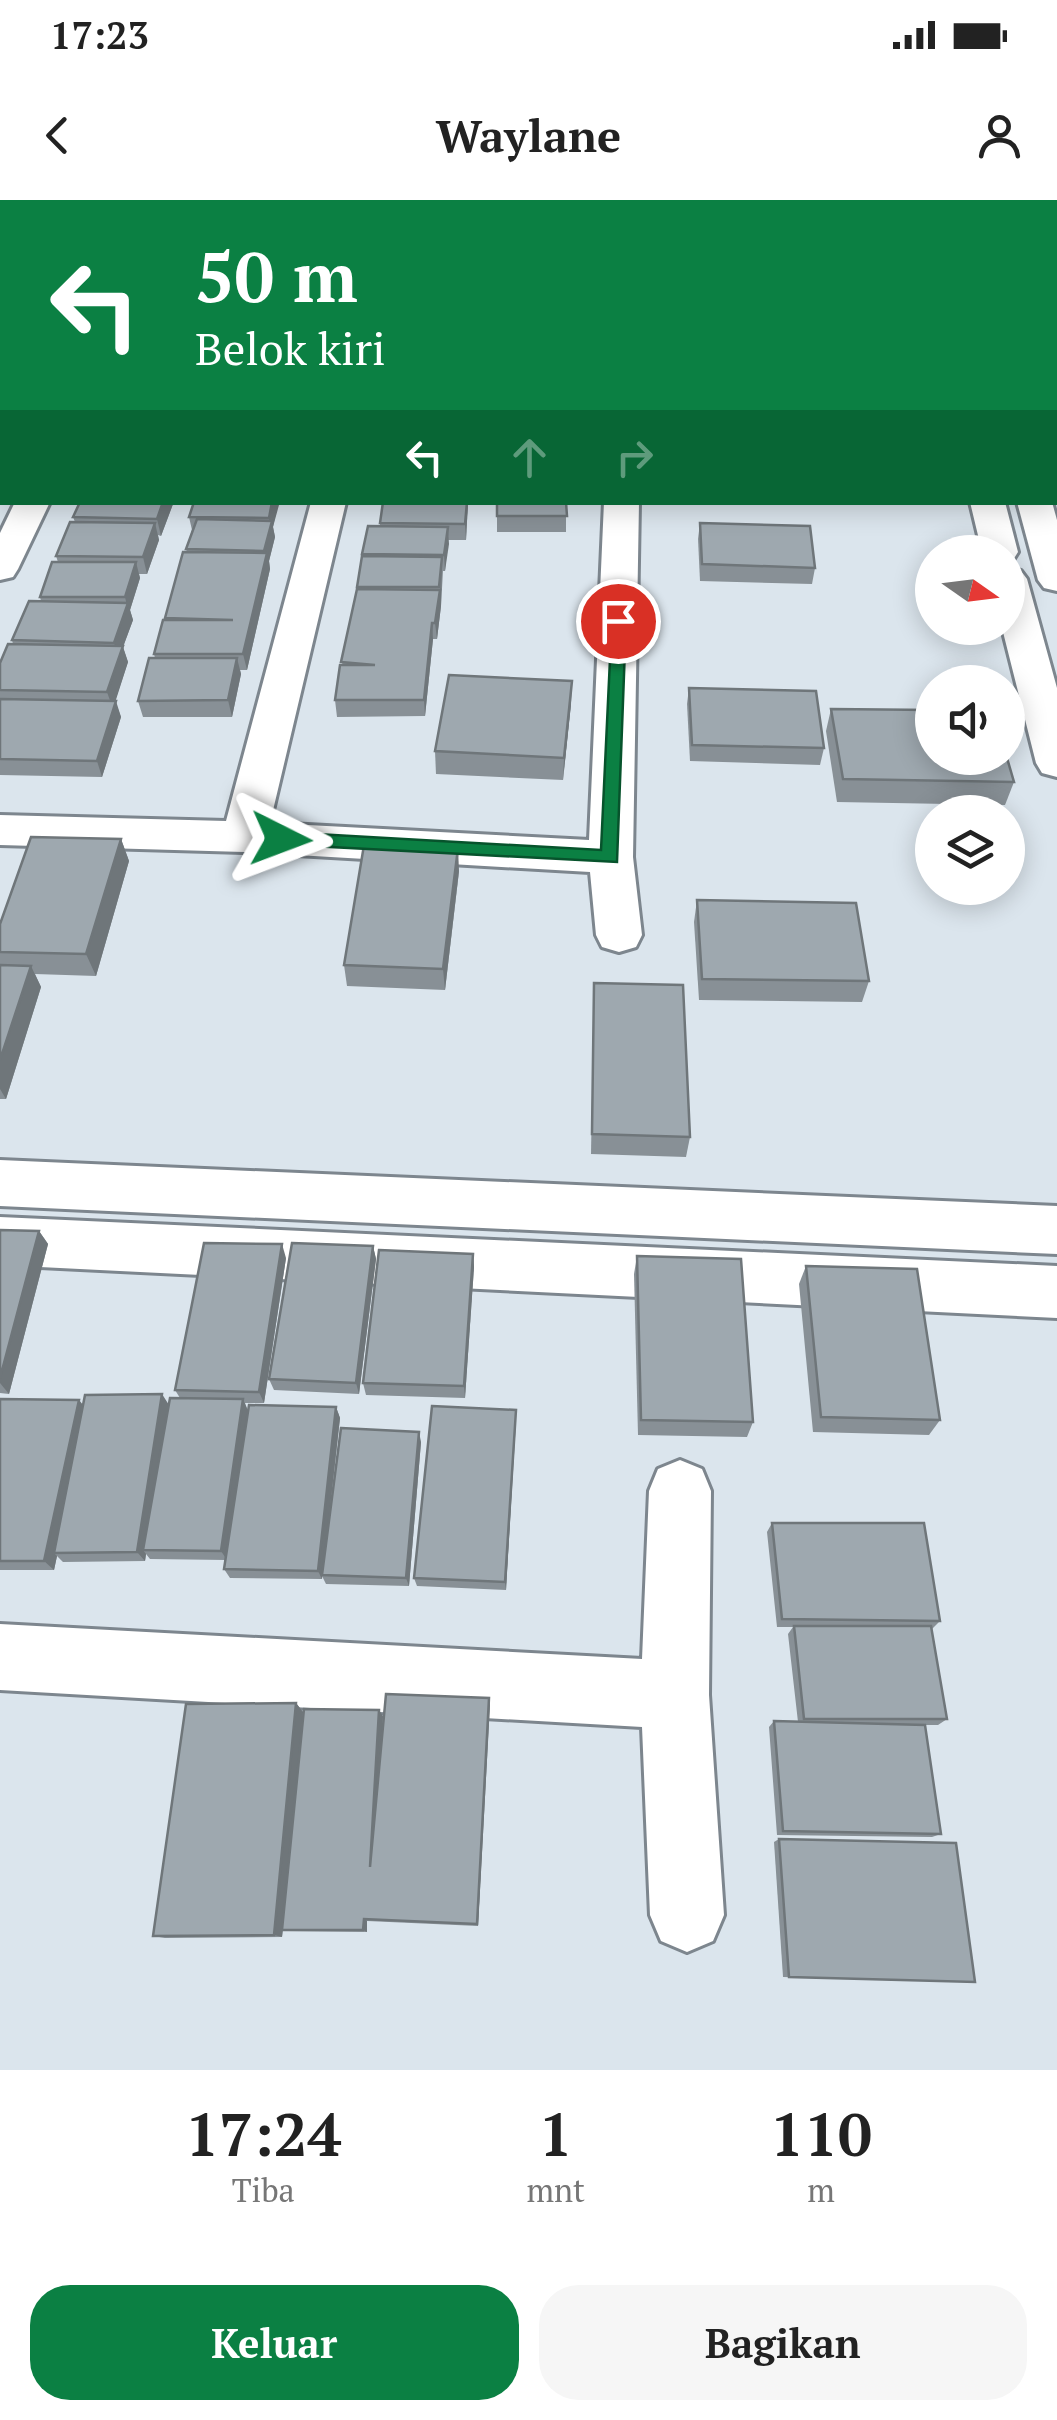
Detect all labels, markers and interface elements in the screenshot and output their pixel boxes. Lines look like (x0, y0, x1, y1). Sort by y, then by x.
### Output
text: 17:23 (50, 10, 149, 60)
text: Waylane (436, 105, 621, 165)
icon: back (30, 108, 85, 163)
icon: person (972, 108, 1027, 163)
text: 50 m (195, 229, 358, 322)
icon: left (30, 240, 160, 370)
text: Belok kiri (195, 318, 386, 378)
icon: left (397, 430, 452, 485)
icon: ahead (502, 430, 557, 485)
icon: right (607, 430, 662, 485)
north arrow (915, 535, 1025, 645)
map controls (915, 535, 1025, 905)
pin (576, 579, 661, 664)
icon: arrive (591, 594, 646, 649)
button: sound (915, 665, 1025, 775)
position arrow (229, 787, 333, 891)
button: layers (915, 795, 1025, 905)
text: 17:24 (185, 2094, 341, 2173)
text: 1 (539, 2094, 573, 2173)
text: 110 (770, 2094, 872, 2173)
text: Tiba (232, 2169, 295, 2211)
text: mnt (526, 2169, 585, 2211)
text: m (807, 2169, 835, 2211)
button: Keluar (30, 2285, 519, 2400)
button: Bagikan (539, 2285, 1027, 2400)

